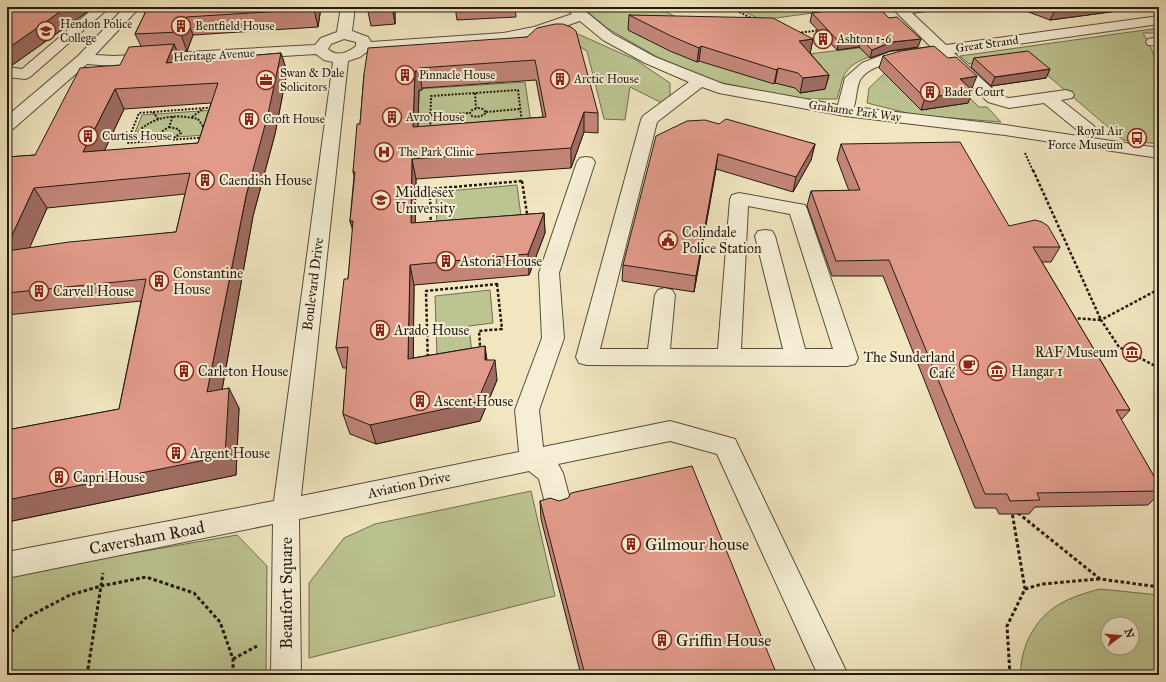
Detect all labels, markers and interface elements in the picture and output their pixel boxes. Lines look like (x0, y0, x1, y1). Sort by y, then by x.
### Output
building icon: Bentfield House (170, 15, 192, 37)
place label: Hendon Police College (60, 17, 132, 46)
place label: Bentfield House (195, 19, 275, 33)
school or university icon: Hendon Police College (35, 20, 57, 42)
building icon: Ashton 1-6 (812, 28, 834, 50)
place label: Ashton 1-6 (836, 32, 892, 46)
street label: Great Strand (955, 33, 1019, 55)
street label: Heritage Avenue (173, 46, 255, 65)
building icon: Pinnacle House (394, 64, 416, 86)
place label: Swan & Dale Solicitors (280, 66, 344, 94)
place label: Pinnacle House (419, 68, 495, 82)
building icon: Arctic House (549, 68, 571, 90)
office icon: Swan & Dale Solicitors (255, 69, 277, 91)
place label: Arctic House (573, 72, 639, 86)
building icon: Bader Court (919, 81, 941, 103)
place label: Bader Court (944, 85, 1005, 99)
street label: Grahame Park Way (808, 98, 903, 124)
building icon: Avro House (381, 106, 403, 128)
building icon: Croft House (238, 108, 260, 130)
place label: Avro House (405, 110, 465, 124)
place label: Croft House (263, 112, 325, 126)
place label: Royal Air Force Museum (1048, 124, 1123, 152)
building icon: Curtiss House (77, 125, 99, 147)
bus stop icon: Royal Air Force Museum (1126, 127, 1148, 149)
place label: Curtiss House (102, 129, 172, 143)
hospital icon: The Park Clinic (373, 141, 395, 163)
place label: The Park Clinic (398, 145, 474, 159)
building icon: Caendish House (194, 169, 216, 191)
place label: Caendish House (219, 172, 312, 189)
place label: Middlesex University (395, 184, 455, 217)
school or university icon: Middlesex University (370, 189, 392, 211)
place label: Colindale Police Station (682, 224, 762, 257)
public building icon: Colindale Police Station (657, 229, 679, 251)
street label: Boulevard Drive (299, 236, 327, 331)
building icon: Astoria House (435, 250, 457, 272)
place label: Astoria House (459, 253, 542, 270)
place label: Constantine House (173, 265, 243, 298)
building icon: Constantine House (148, 270, 170, 292)
building icon: Carvell House (28, 280, 50, 302)
place label: Carvell House (53, 283, 135, 300)
building icon: Arado House (369, 319, 391, 341)
place label: Arado House (393, 322, 469, 339)
museum icon: RAF Museum (1121, 341, 1143, 363)
place label: RAF Museum (1035, 344, 1118, 361)
place label: The Sunderland Café (863, 349, 955, 382)
cafe icon: The Sunderland Café (958, 354, 980, 376)
building icon: Carleton House (173, 360, 195, 382)
museum icon: Hangar 1 (986, 360, 1008, 382)
place label: Carleton House (198, 363, 289, 380)
place label: Hangar 1 (1011, 363, 1063, 380)
building icon: Ascent House (409, 390, 431, 412)
place label: Ascent House (433, 393, 513, 410)
building icon: Argent House (165, 442, 187, 464)
place label: Argent House (189, 445, 270, 462)
building icon: Capri House (48, 466, 70, 488)
street label: Aviation Drive (365, 468, 452, 502)
place label: Capri House (73, 469, 145, 486)
street label: Caversham Road (88, 516, 207, 559)
building icon: Gilmour house (620, 533, 642, 555)
place label: Gilmour house (645, 534, 749, 555)
street label: Beaufort Square (276, 537, 297, 649)
north arrow (1100, 616, 1140, 656)
text: N (1122, 627, 1137, 640)
building icon: Griffin House (651, 629, 673, 651)
place label: Griffin House (676, 630, 771, 651)

